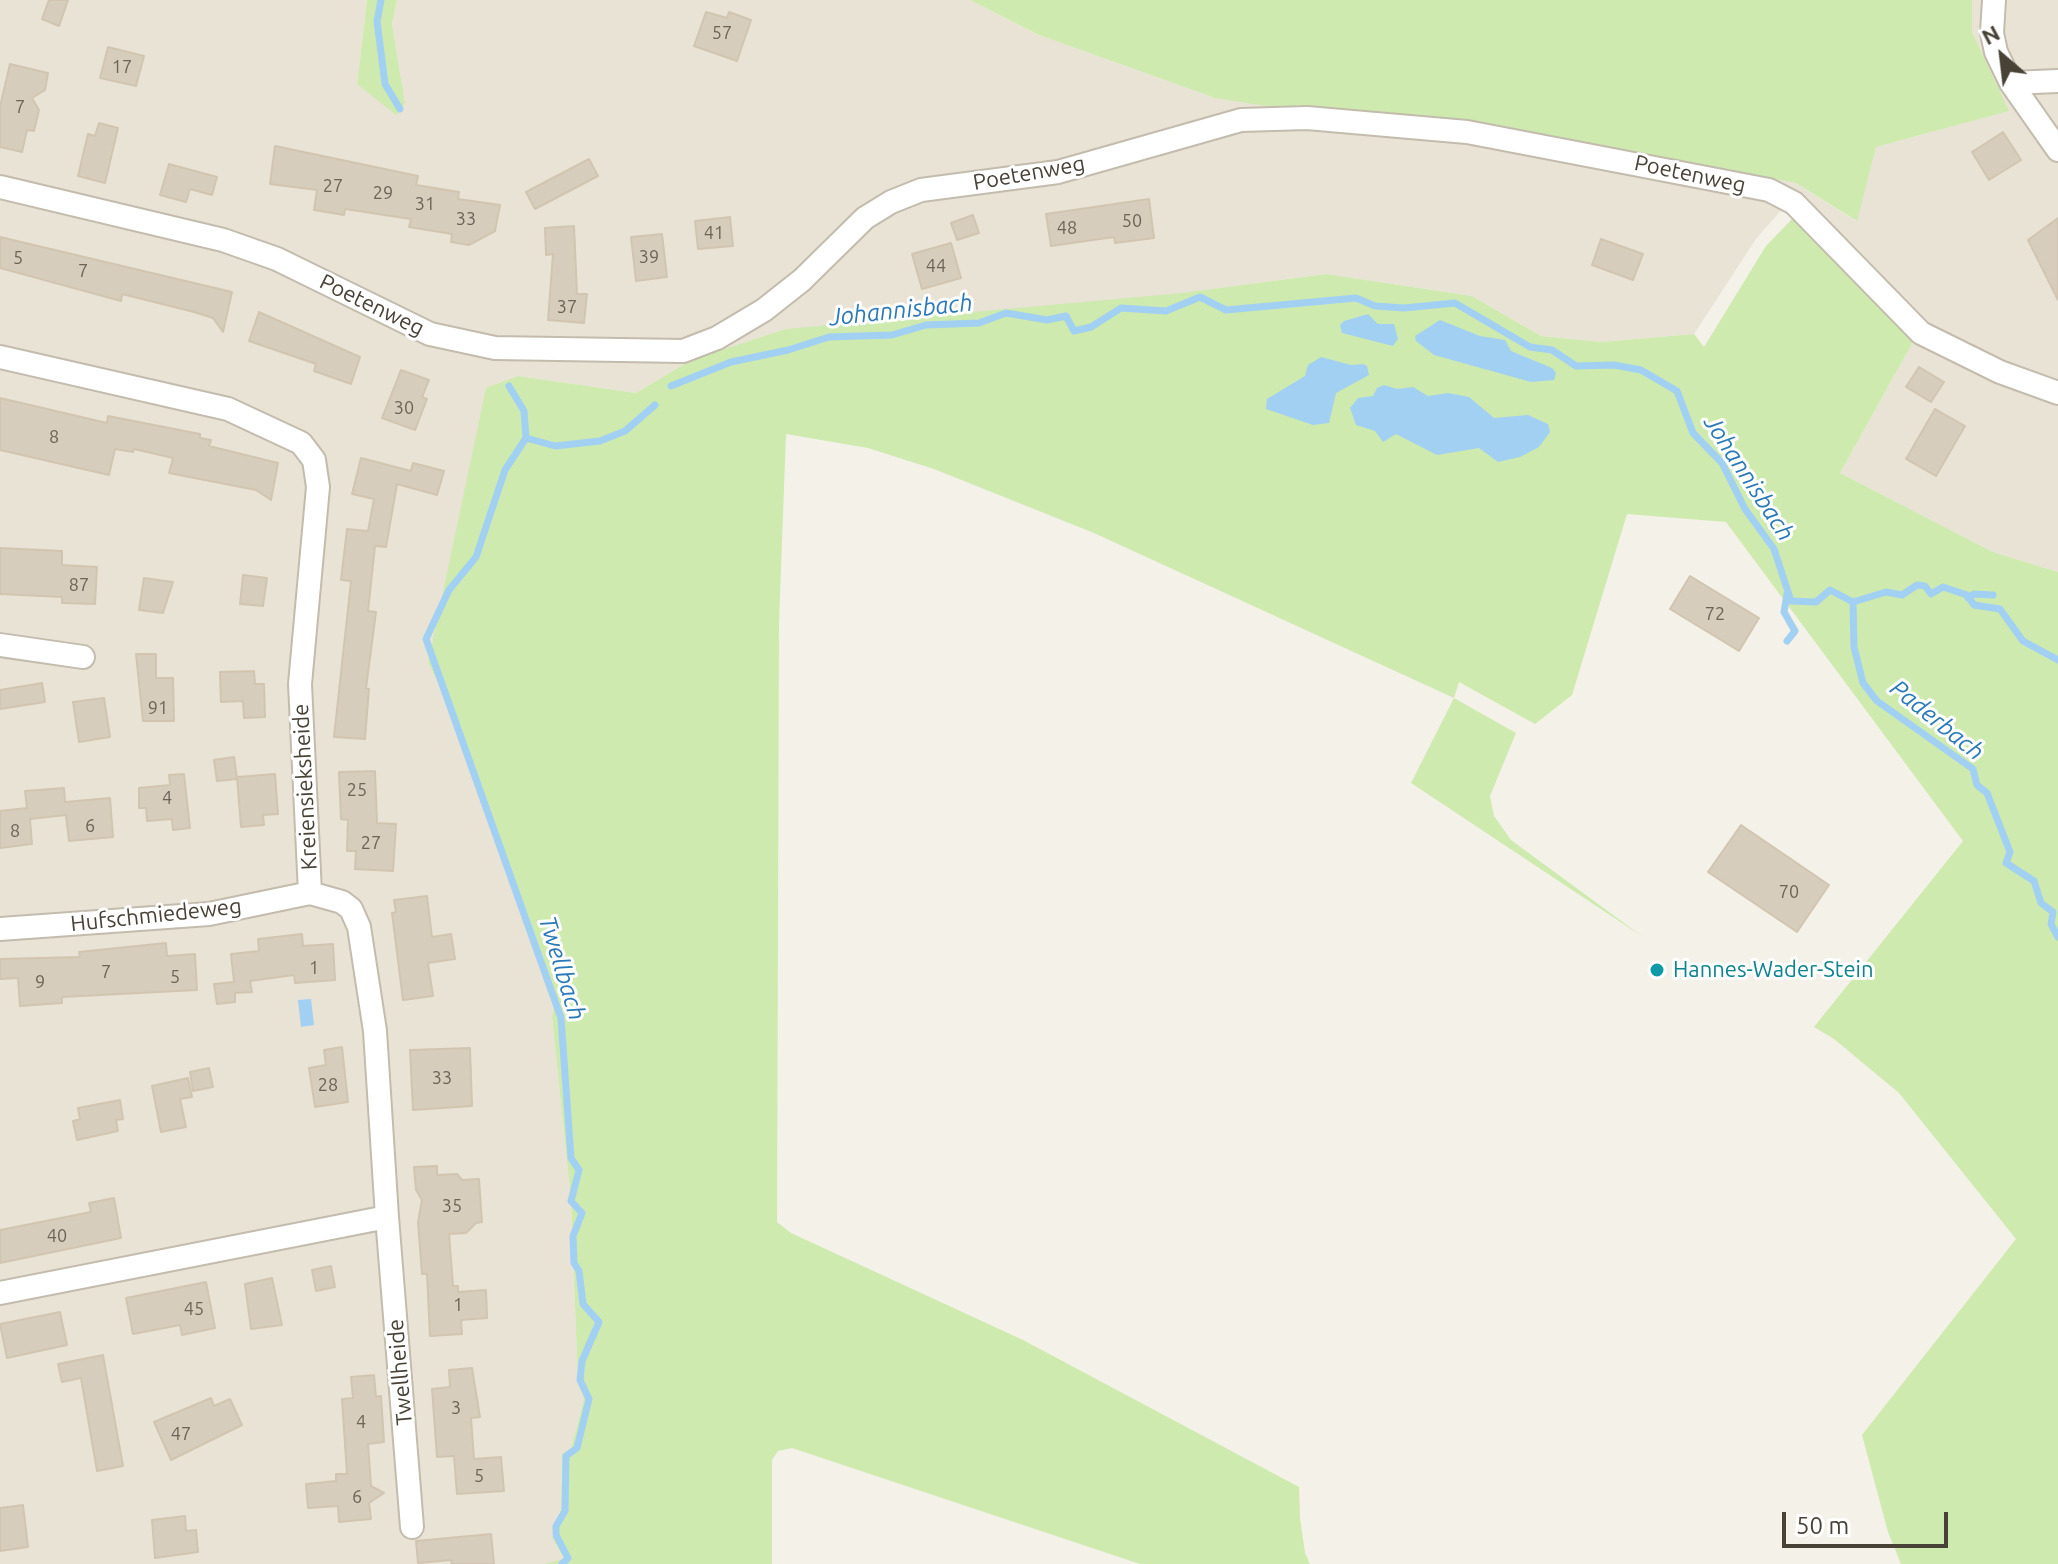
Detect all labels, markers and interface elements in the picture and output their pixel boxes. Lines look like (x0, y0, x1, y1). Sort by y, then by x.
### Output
north arrow (1962, 16, 2042, 96)
text: N (1977, 19, 2004, 49)
house number: 57 (712, 22, 732, 44)
house number: 17 (112, 56, 132, 78)
house number: 7 (15, 96, 25, 118)
street label: Poetenweg (1632, 149, 1748, 199)
street label: Poetenweg (971, 150, 1087, 196)
house number: 27 (323, 175, 343, 197)
house number: 29 (373, 182, 393, 204)
house number: 31 (415, 193, 435, 215)
house number: 33 (456, 208, 476, 230)
house number: 50 (1122, 210, 1142, 232)
house number: 48 (1057, 217, 1077, 239)
house number: 41 (704, 222, 724, 244)
house number: 39 (639, 246, 659, 268)
house number: 5 (13, 247, 23, 269)
house number: 44 (926, 255, 946, 277)
house number: 7 (78, 260, 88, 282)
street label: Poetenweg (315, 268, 429, 342)
water label: Johannisbach (828, 288, 974, 332)
house number: 37 (557, 296, 577, 318)
house number: 30 (394, 397, 414, 419)
water label: Johannisbach (1698, 410, 1800, 546)
house number: 8 (49, 426, 59, 448)
house number: 87 (69, 574, 89, 596)
house number: 72 (1705, 603, 1725, 625)
water label: Paderbach (1884, 674, 1990, 766)
house number: 91 (148, 697, 168, 719)
street label: Kreiensieksheide (287, 703, 323, 871)
house number: 25 (347, 779, 367, 801)
house number: 4 (162, 787, 172, 809)
house number: 6 (85, 815, 95, 837)
house number: 8 (10, 820, 20, 842)
house number: 27 (361, 832, 381, 854)
house number: 70 (1779, 881, 1799, 903)
street label: Hufschmiedeweg (69, 893, 243, 937)
water label: Twellbach (533, 912, 591, 1024)
house number: 1 (309, 957, 319, 979)
place label: Hannes-Wader-Stein (1673, 957, 1874, 983)
house number: 7 (101, 961, 111, 983)
marker: Hannes-Wader-Stein (1648, 961, 1666, 979)
house number: 5 (170, 966, 180, 988)
house number: 9 (35, 971, 45, 993)
house number: 33 (432, 1067, 452, 1089)
house number: 28 (318, 1074, 338, 1096)
house number: 35 (442, 1195, 462, 1217)
house number: 40 (47, 1225, 67, 1247)
house number: 1 (453, 1294, 463, 1316)
house number: 45 (184, 1298, 204, 1320)
street label: Twellheide (382, 1318, 418, 1426)
house number: 3 (451, 1397, 461, 1419)
house number: 4 (356, 1411, 366, 1433)
house number: 47 (171, 1423, 191, 1445)
house number: 5 (474, 1465, 484, 1487)
house number: 6 (352, 1486, 362, 1508)
scale bar (1786, 1496, 1952, 1546)
text: 50 m (1796, 1512, 1849, 1539)

